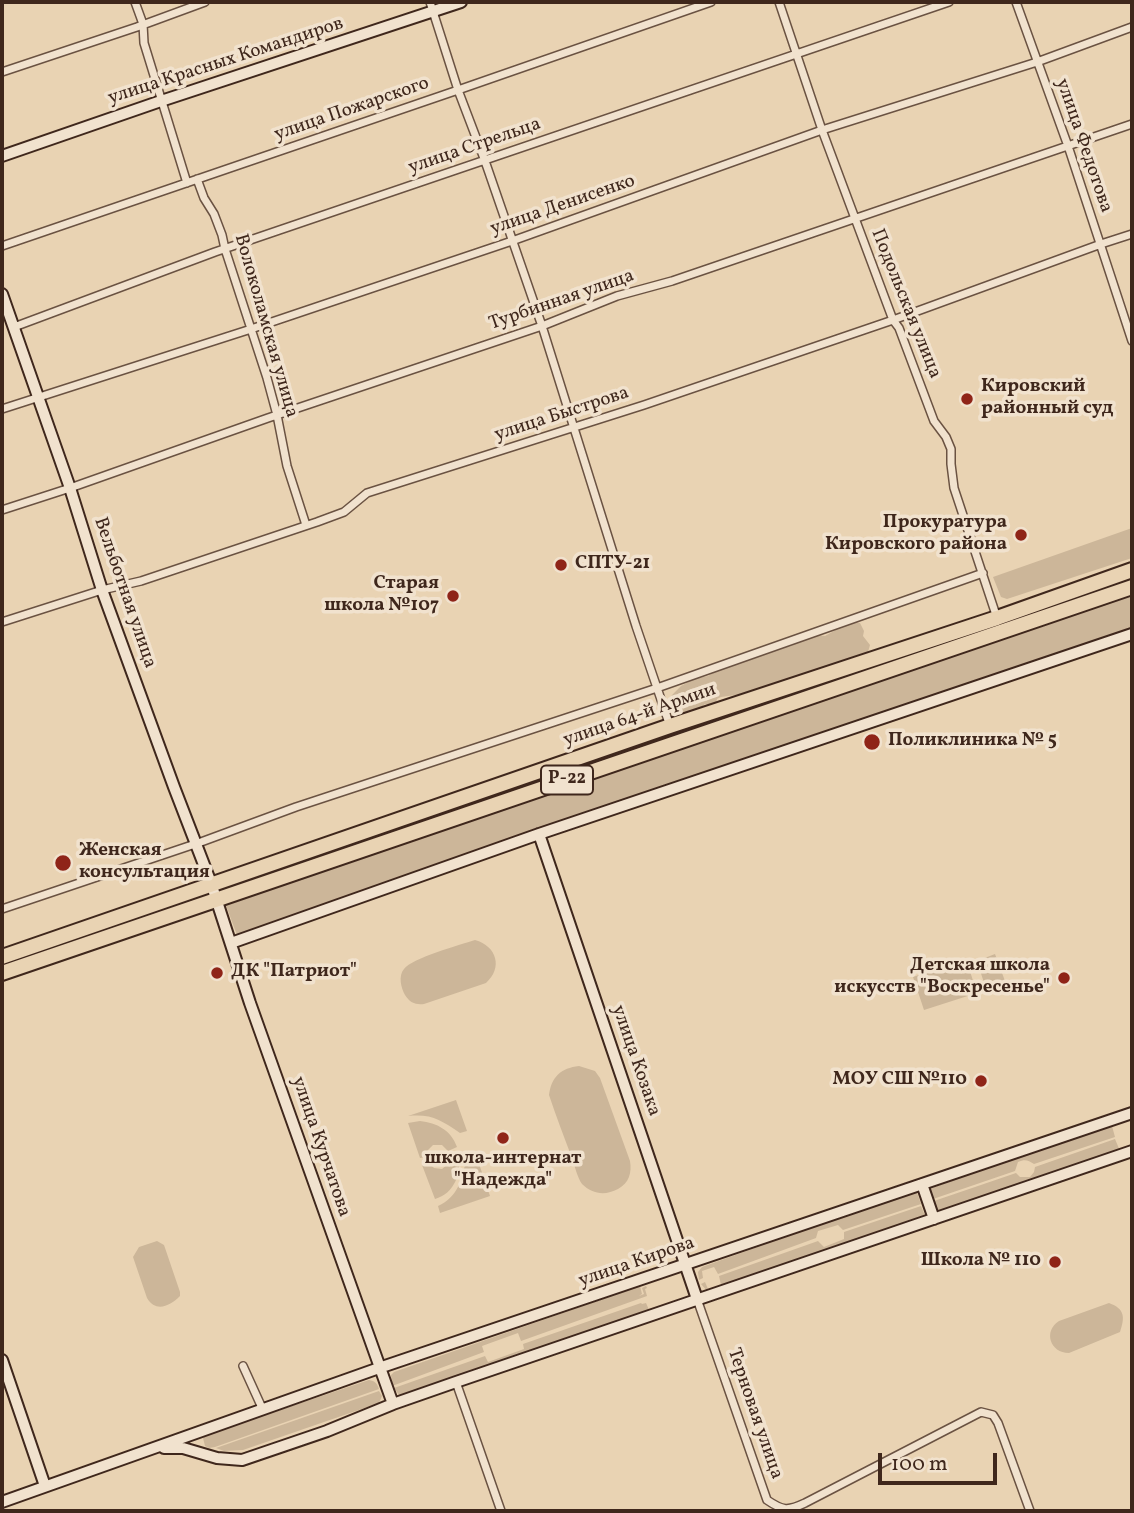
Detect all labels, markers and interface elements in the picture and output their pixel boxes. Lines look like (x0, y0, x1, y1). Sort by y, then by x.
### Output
street label: улица Красных Командиров (105, 13, 347, 111)
street label: улица Пожарского (272, 73, 432, 147)
street label: улица Федотова (1049, 76, 1117, 216)
street label: улица Стрельца (406, 114, 544, 180)
street label: улица Денисенко (488, 171, 638, 241)
street label: Подольская улица (865, 226, 945, 382)
street label: Волоколамская улица (228, 232, 302, 420)
street label: Турбинная улица (486, 265, 638, 337)
place label: Кировский районный суд (981, 377, 1113, 421)
street label: улица Быстрова (492, 383, 632, 447)
marker: Кировский районный суд (959, 391, 975, 407)
place label: Прокуратура Кировского района (825, 513, 1007, 557)
street label: Вельботная улица (87, 515, 161, 671)
marker: Прокуратура Кировского района (1013, 527, 1029, 543)
place label: СПТУ-21 (575, 554, 650, 576)
marker: СПТУ-21 (553, 557, 569, 573)
place label: Старая школа №107 (324, 574, 439, 618)
marker: Старая школа №107 (445, 588, 461, 604)
street label: улица 64-й Армии (561, 679, 719, 753)
place label: Поликлиника № 5 (888, 731, 1057, 753)
marker: Поликлиника № 5 (862, 732, 882, 752)
road number: Р-22 (541, 766, 593, 794)
place label: Женская консультация (79, 841, 210, 885)
marker: Женская консультация (53, 853, 73, 873)
place label: Детская школа искусств "Воскресенье" (834, 956, 1050, 1000)
place label: ДК "Патриот" (231, 962, 357, 984)
marker: ДК "Патриот" (209, 965, 225, 981)
marker: Детская школа искусств "Воскресенье" (1056, 970, 1072, 986)
street label: улица Козака (605, 1002, 665, 1120)
place label: МОУ СШ №110 (833, 1070, 967, 1092)
marker: МОУ СШ №110 (973, 1073, 989, 1089)
street label: улица Курчатова (285, 1074, 355, 1220)
marker: школа-интернат "Надежда" (495, 1130, 511, 1146)
place label: школа-интернат "Надежда" (424, 1149, 582, 1193)
street label: улица Кирова (576, 1232, 698, 1294)
place label: Школа № 110 (921, 1251, 1041, 1273)
marker: Школа № 110 (1047, 1254, 1063, 1270)
street label: Терновая улица (721, 1345, 787, 1483)
scale bar (882, 1440, 1001, 1484)
text: 100 m (891, 1450, 948, 1479)

